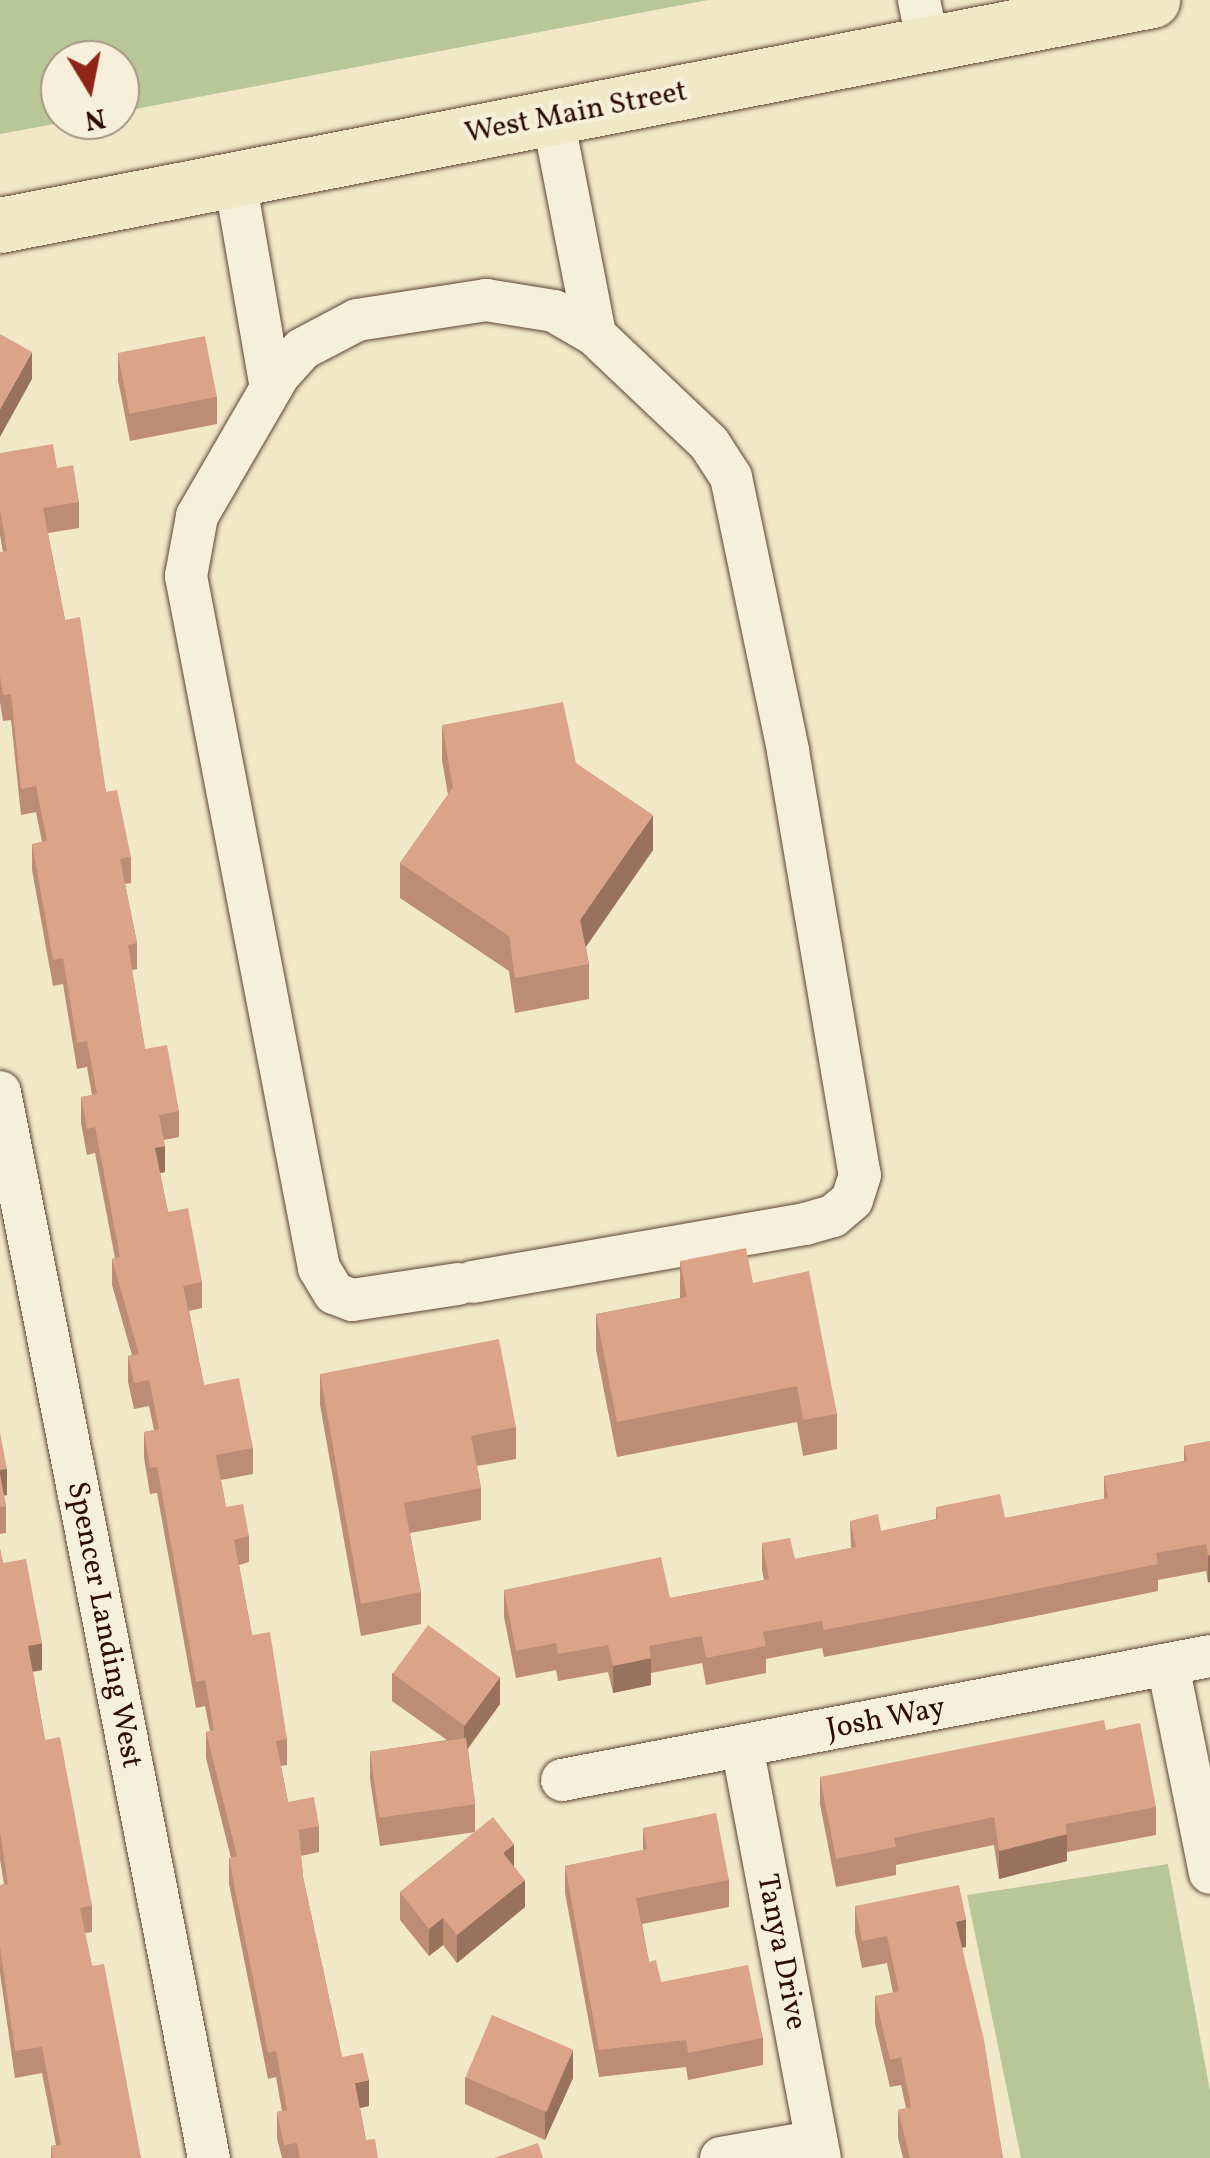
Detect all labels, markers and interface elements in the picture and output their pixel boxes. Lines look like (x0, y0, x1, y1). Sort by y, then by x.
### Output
north arrow (40, 40, 140, 140)
street label: West Main Street (462, 74, 690, 152)
text: N (82, 97, 108, 139)
street label: Spencer Landing West (58, 1478, 150, 1772)
street label: Josh Way (823, 1690, 949, 1748)
street label: Tanya Drive (748, 1871, 814, 2033)

